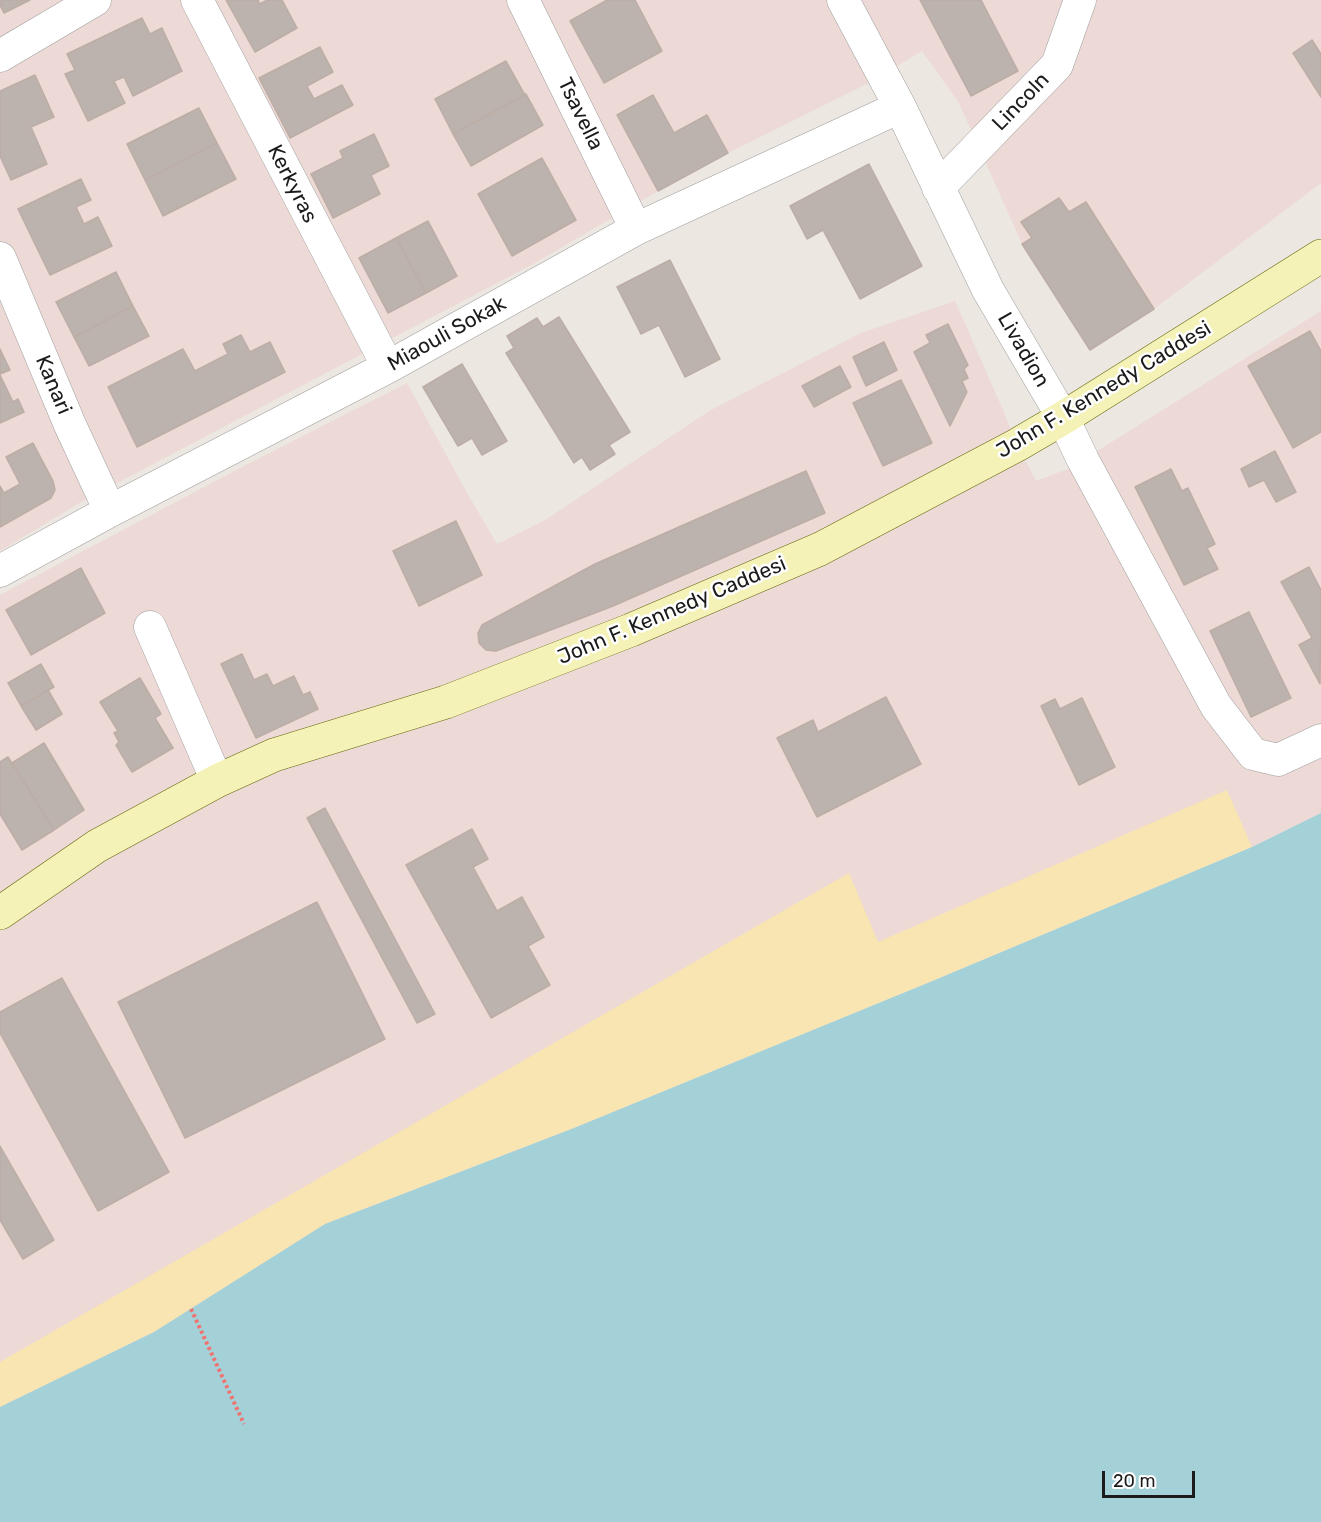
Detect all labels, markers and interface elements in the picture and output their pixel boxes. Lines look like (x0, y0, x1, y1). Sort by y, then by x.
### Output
street label: Lincoln (987, 68, 1055, 136)
street label: Tsavella (552, 74, 608, 154)
street label: Kerkyras (262, 141, 322, 227)
street label: Miaouli Sokak (383, 291, 511, 377)
street label: Livadion (992, 308, 1054, 392)
street label: John F. Kennedy Caddesi (992, 316, 1216, 464)
street label: Kanari (29, 352, 77, 418)
street label: John F. Kennedy Caddesi (554, 551, 790, 671)
scale bar (1105, 1459, 1198, 1497)
text: 20 m (1113, 1470, 1155, 1492)

